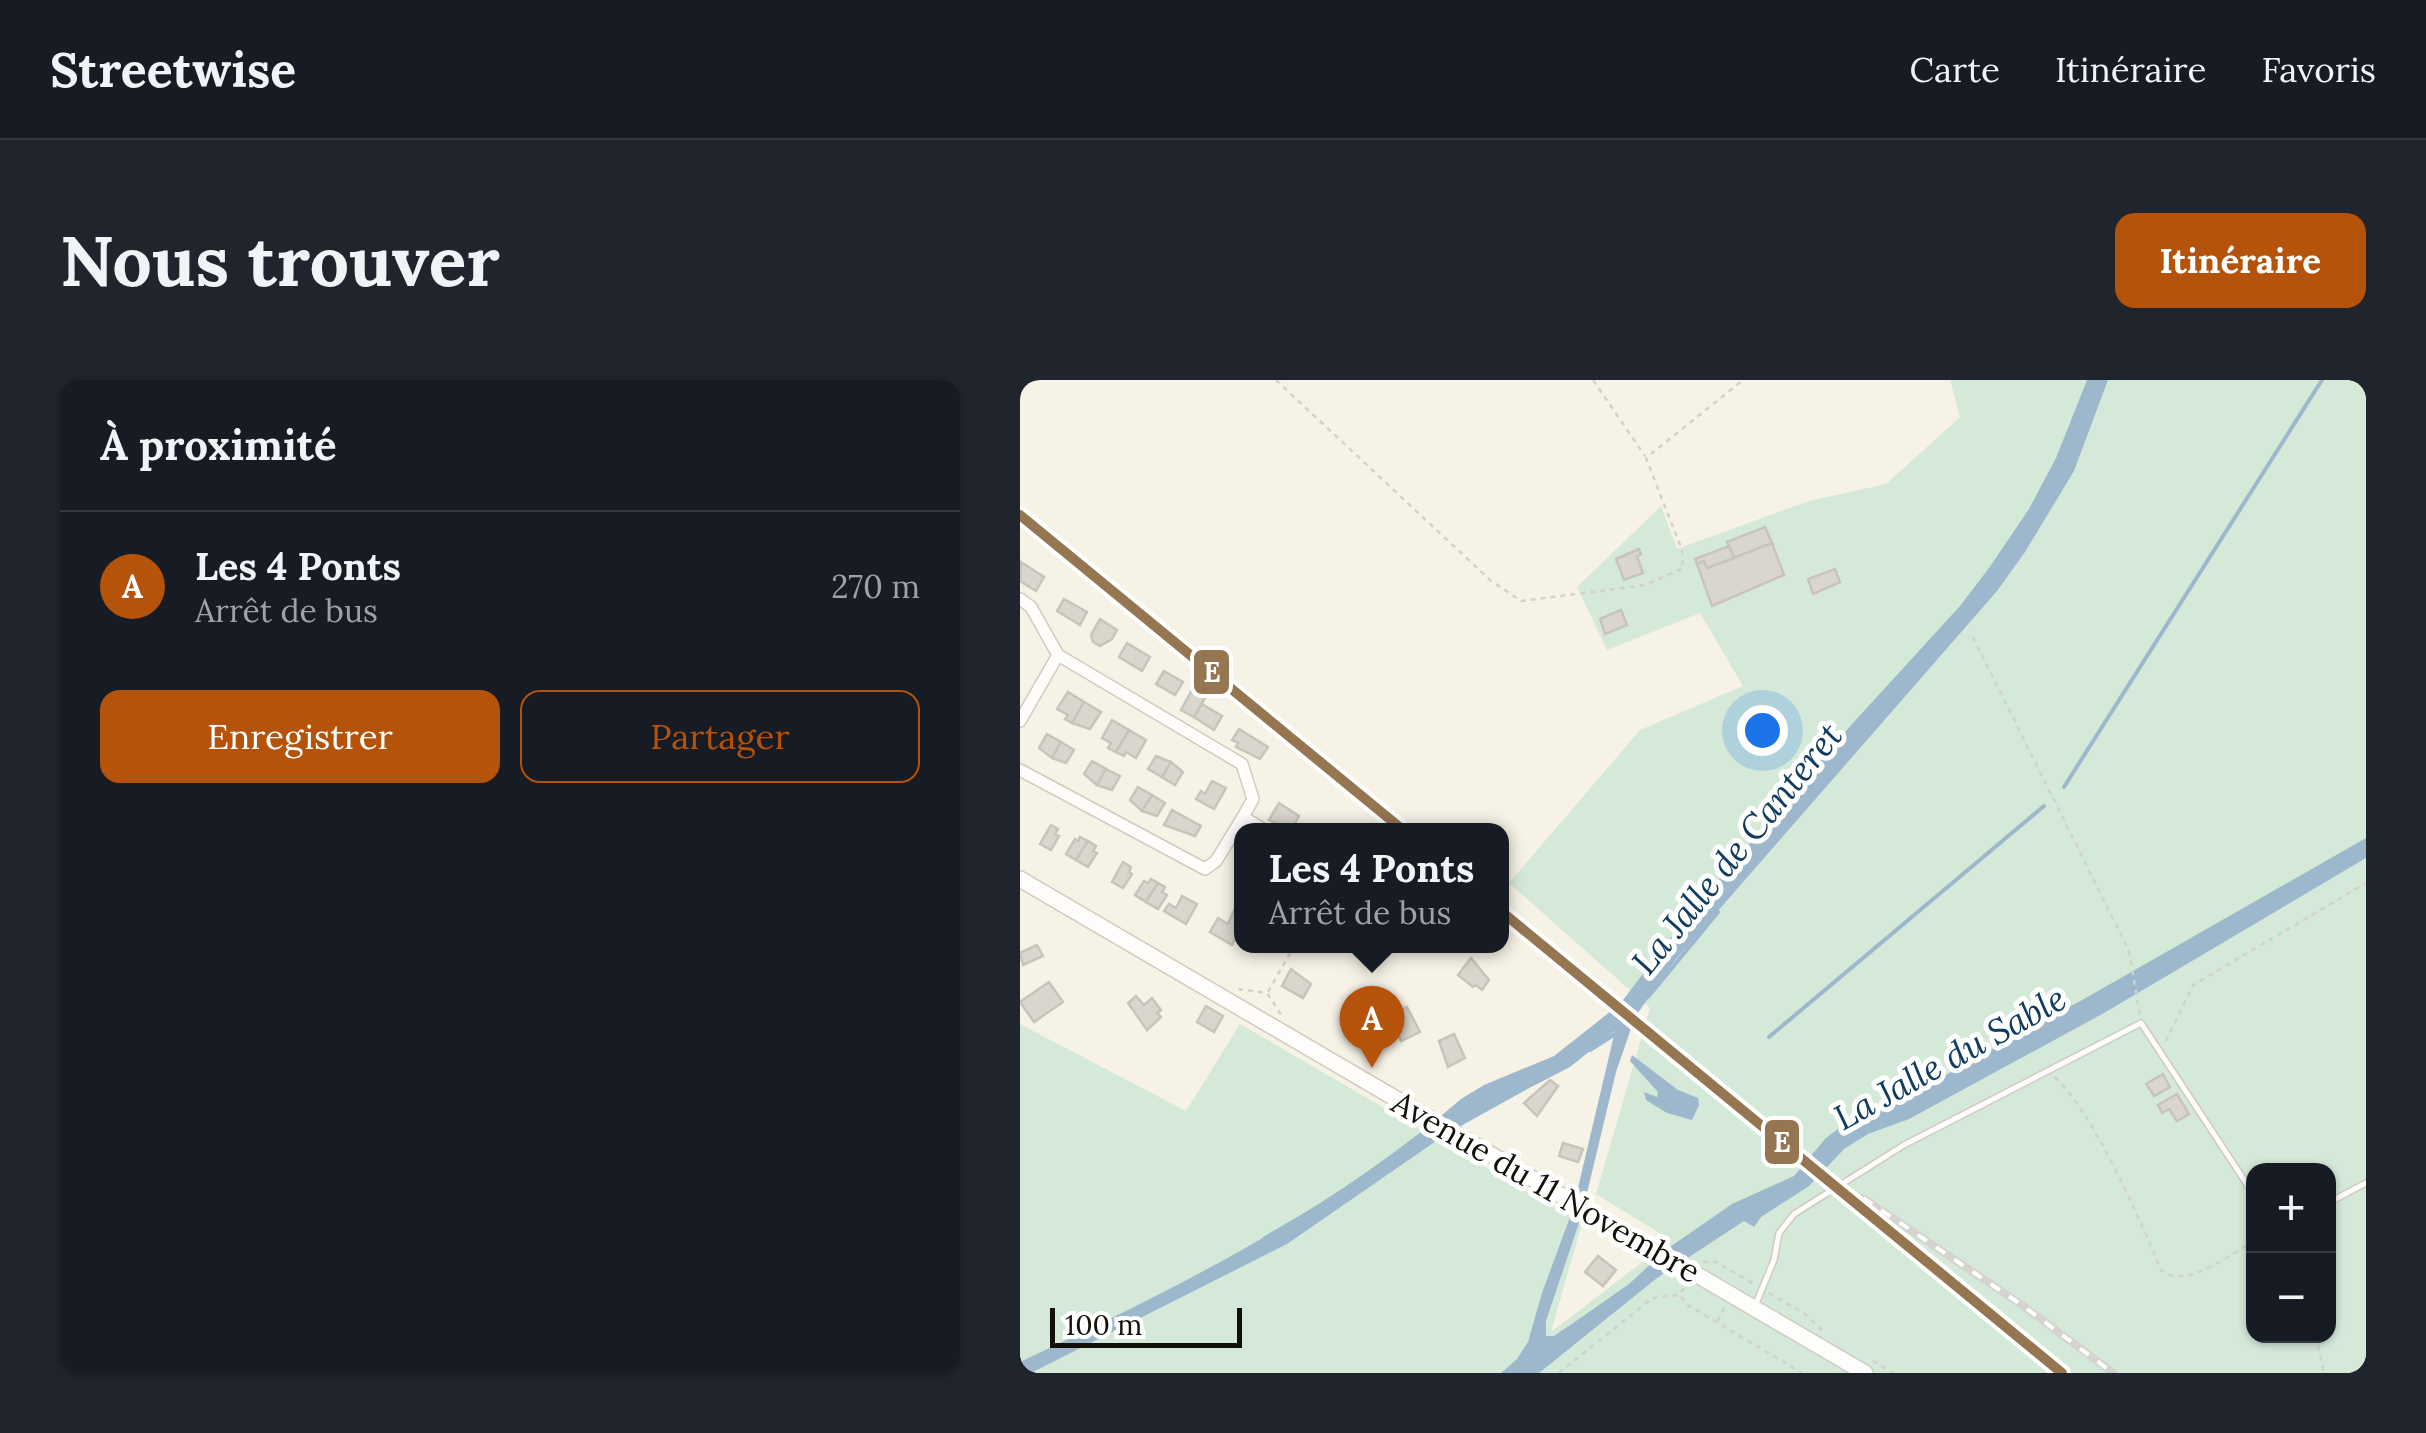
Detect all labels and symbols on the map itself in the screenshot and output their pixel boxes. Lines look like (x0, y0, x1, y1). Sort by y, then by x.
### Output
line badge: E (1192, 648, 1231, 696)
text: E (1203, 654, 1221, 690)
your location (1737, 705, 1788, 756)
water label: La Jalle de Canteret (1622, 714, 1852, 983)
water label: La Jalle du Sable (1826, 975, 2074, 1140)
pin: A (1340, 986, 1404, 1068)
street label: Avenue du 11 Novembre (1384, 1081, 1708, 1292)
line badge: E (1763, 1118, 1801, 1166)
text: E (1773, 1124, 1791, 1160)
scale bar (1050, 1303, 1242, 1348)

